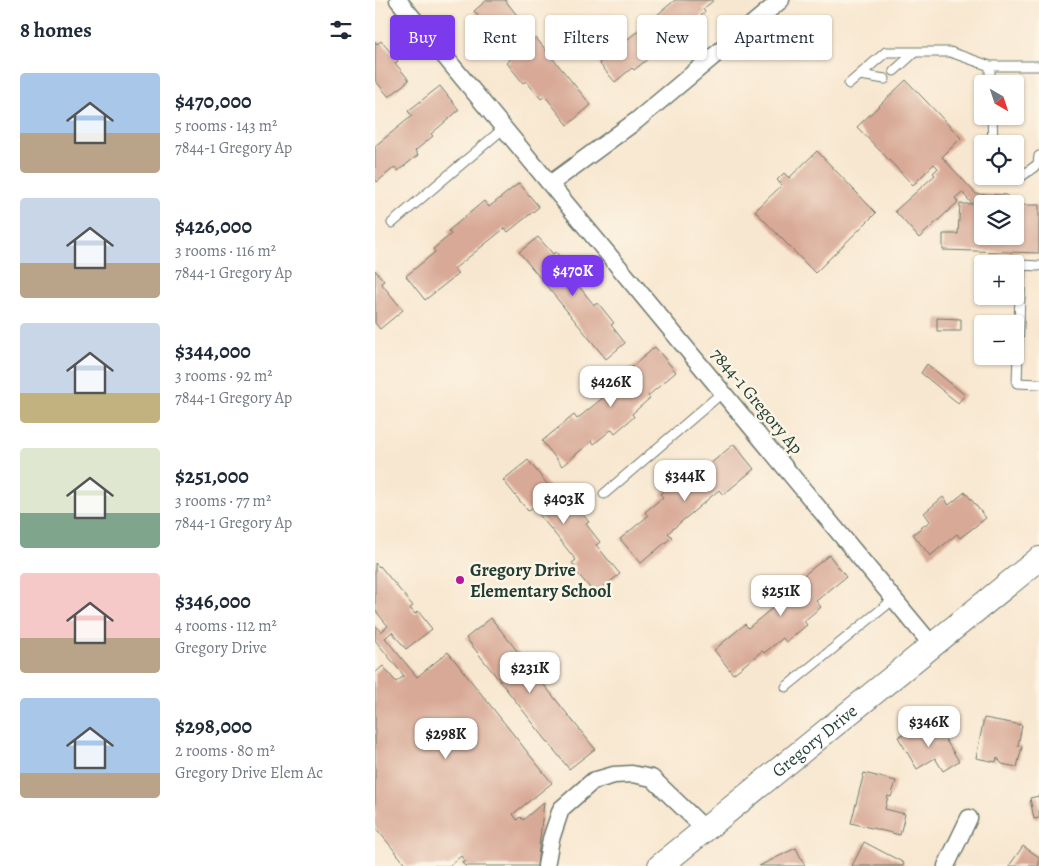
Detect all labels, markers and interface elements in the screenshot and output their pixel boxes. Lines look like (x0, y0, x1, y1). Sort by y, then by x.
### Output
chip: Buy (390, 15, 455, 60)
chip: Rent (465, 15, 535, 60)
chip: Filters (545, 15, 627, 60)
chip: New (637, 15, 707, 60)
chip: Apartment (717, 15, 832, 60)
text: 8 homes (20, 16, 92, 44)
icon: filters (327, 16, 355, 44)
north arrow (974, 75, 1024, 125)
map controls (974, 75, 1024, 365)
text: $470,000 (175, 87, 252, 115)
icon: home (60, 93, 120, 153)
text: 5 rooms · 143 m² (175, 115, 277, 137)
button: locate (974, 135, 1024, 185)
text: 7844-1 Gregory Ap (175, 137, 292, 159)
button: layers (974, 195, 1024, 245)
text: $426,000 (175, 212, 252, 240)
icon: home (60, 218, 120, 278)
text: 3 rooms · 116 m² (175, 240, 276, 262)
pin: $470K (538, 254, 608, 297)
button: + (974, 255, 1024, 305)
text: $470K (553, 260, 593, 282)
text: 7844-1 Gregory Ap (175, 262, 292, 284)
button: − (974, 315, 1024, 365)
text: $344,000 (175, 337, 251, 365)
icon: home (60, 343, 120, 403)
street label: 7844-1 Gregory Ap (705, 343, 809, 459)
text: 3 rooms · 92 m² (175, 365, 273, 387)
pin: $426K (576, 366, 646, 408)
text: $426K (591, 371, 631, 393)
text: 7844-1 Gregory Ap (175, 387, 292, 409)
pin: $344K (650, 460, 720, 502)
text: $251,000 (175, 462, 249, 490)
text: $344K (665, 465, 705, 487)
icon: home (60, 468, 120, 528)
pin: $403K (529, 482, 599, 525)
text: $403K (544, 488, 584, 510)
text: 3 rooms · 77 m² (175, 490, 271, 512)
text: 7844-1 Gregory Ap (175, 512, 292, 534)
place label: Gregory Drive Elementary School (470, 558, 612, 603)
marker: Gregory Drive Elementary School (454, 574, 466, 586)
pin: $251K (746, 574, 816, 617)
text: $251K (762, 580, 800, 602)
text: $346,000 (175, 587, 251, 615)
icon: home (60, 593, 120, 653)
text: 4 rooms · 112 m² (175, 615, 277, 637)
text: Gregory Drive (175, 637, 267, 659)
pin: $231K (495, 652, 565, 694)
text: $231K (511, 657, 549, 679)
street label: Gregory Drive (767, 699, 862, 783)
pin: $346K (894, 706, 964, 748)
text: $346K (909, 711, 949, 733)
text: $298,000 (175, 712, 252, 740)
icon: home (60, 718, 120, 778)
pin: $298K (411, 718, 481, 760)
text: $298K (426, 723, 466, 745)
text: 2 rooms · 80 m² (175, 740, 275, 762)
text: Gregory Drive Elem Ac (175, 762, 323, 784)

